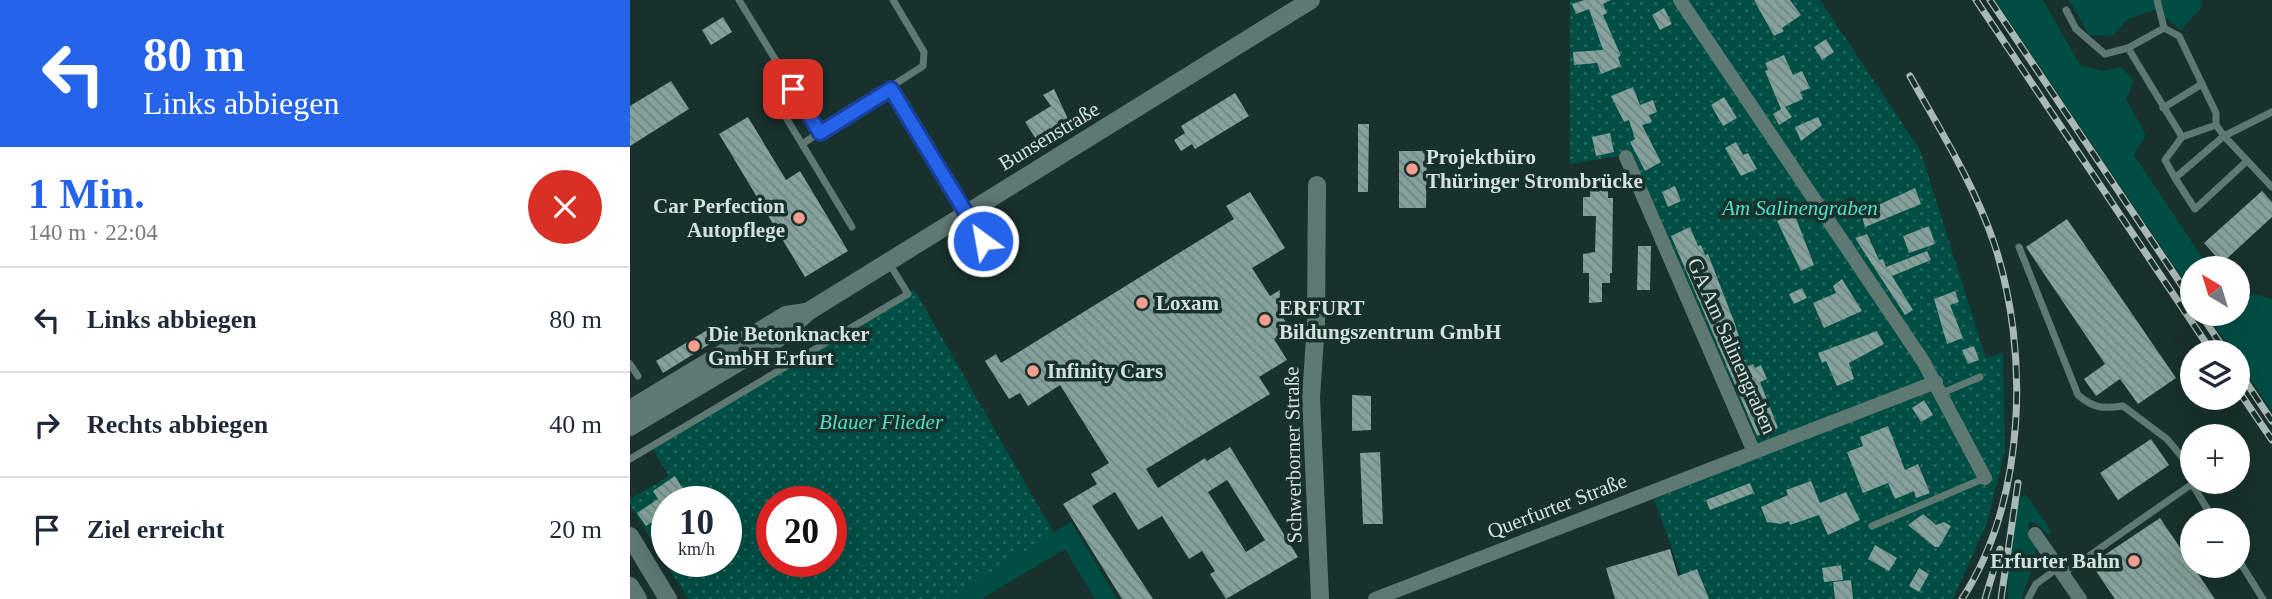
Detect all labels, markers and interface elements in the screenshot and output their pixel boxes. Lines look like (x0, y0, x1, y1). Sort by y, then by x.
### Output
text: 80 m (143, 27, 245, 82)
icon: left (28, 28, 119, 119)
pin (763, 59, 823, 119)
icon: arrive (774, 70, 812, 108)
text: Links abbiegen (143, 85, 339, 121)
street label: Bunsenstraße (994, 97, 1104, 175)
place label: Projektbüro Thüringer Strombrücke (1426, 145, 1643, 193)
marker: Projektbüro Thüringer Strombrücke (1404, 161, 1420, 177)
button: close (528, 170, 602, 244)
text: 1 Min. (28, 171, 145, 217)
place label: Car Perfection Autopflege (653, 194, 785, 242)
park label: Am Salinengraben (1720, 196, 1878, 220)
position arrow (946, 204, 1020, 278)
marker: Car Perfection Autopflege (791, 210, 807, 226)
text: 140 m · 22:04 (28, 220, 158, 245)
street label: GA Am Salinengraben (1682, 254, 1782, 438)
north arrow (2180, 256, 2250, 326)
map controls (2180, 256, 2250, 578)
place label: Loxam (1156, 291, 1220, 315)
marker: Loxam (1134, 295, 1150, 311)
place label: ERFURT Bildungszentrum GmbH (1279, 296, 1501, 344)
icon: left (28, 301, 66, 339)
text: Links abbiegen (87, 305, 257, 334)
text: 80 m (549, 305, 602, 334)
marker: ERFURT Bildungszentrum GmbH (1257, 312, 1273, 328)
place label: Die Betonknacker GmbH Erfurt (708, 322, 870, 370)
marker: Die Betonknacker GmbH Erfurt (686, 338, 702, 354)
button: layers (2180, 340, 2250, 410)
place label: Infinity Cars (1047, 359, 1163, 383)
marker: Infinity Cars (1025, 363, 1041, 379)
street label: Schwerborner Straße (1279, 366, 1307, 544)
icon: right (28, 406, 66, 444)
text: Rechts abbiegen (87, 410, 268, 439)
text: 40 m (549, 410, 602, 439)
park label: Blauer Flieder (819, 410, 944, 434)
button: + (2180, 424, 2250, 494)
street label: Querfurter Straße (1484, 468, 1630, 544)
speed limit sign: 20 (756, 486, 847, 577)
text: 10 (679, 503, 714, 542)
button: − (2180, 508, 2250, 578)
icon: arrive (28, 511, 66, 549)
text: Ziel erreicht (87, 515, 224, 544)
text: 20 m (549, 515, 602, 544)
text: km/h (678, 539, 715, 559)
place label: Erfurter Bahn (1990, 549, 2120, 573)
marker: Erfurter Bahn (2126, 553, 2142, 569)

